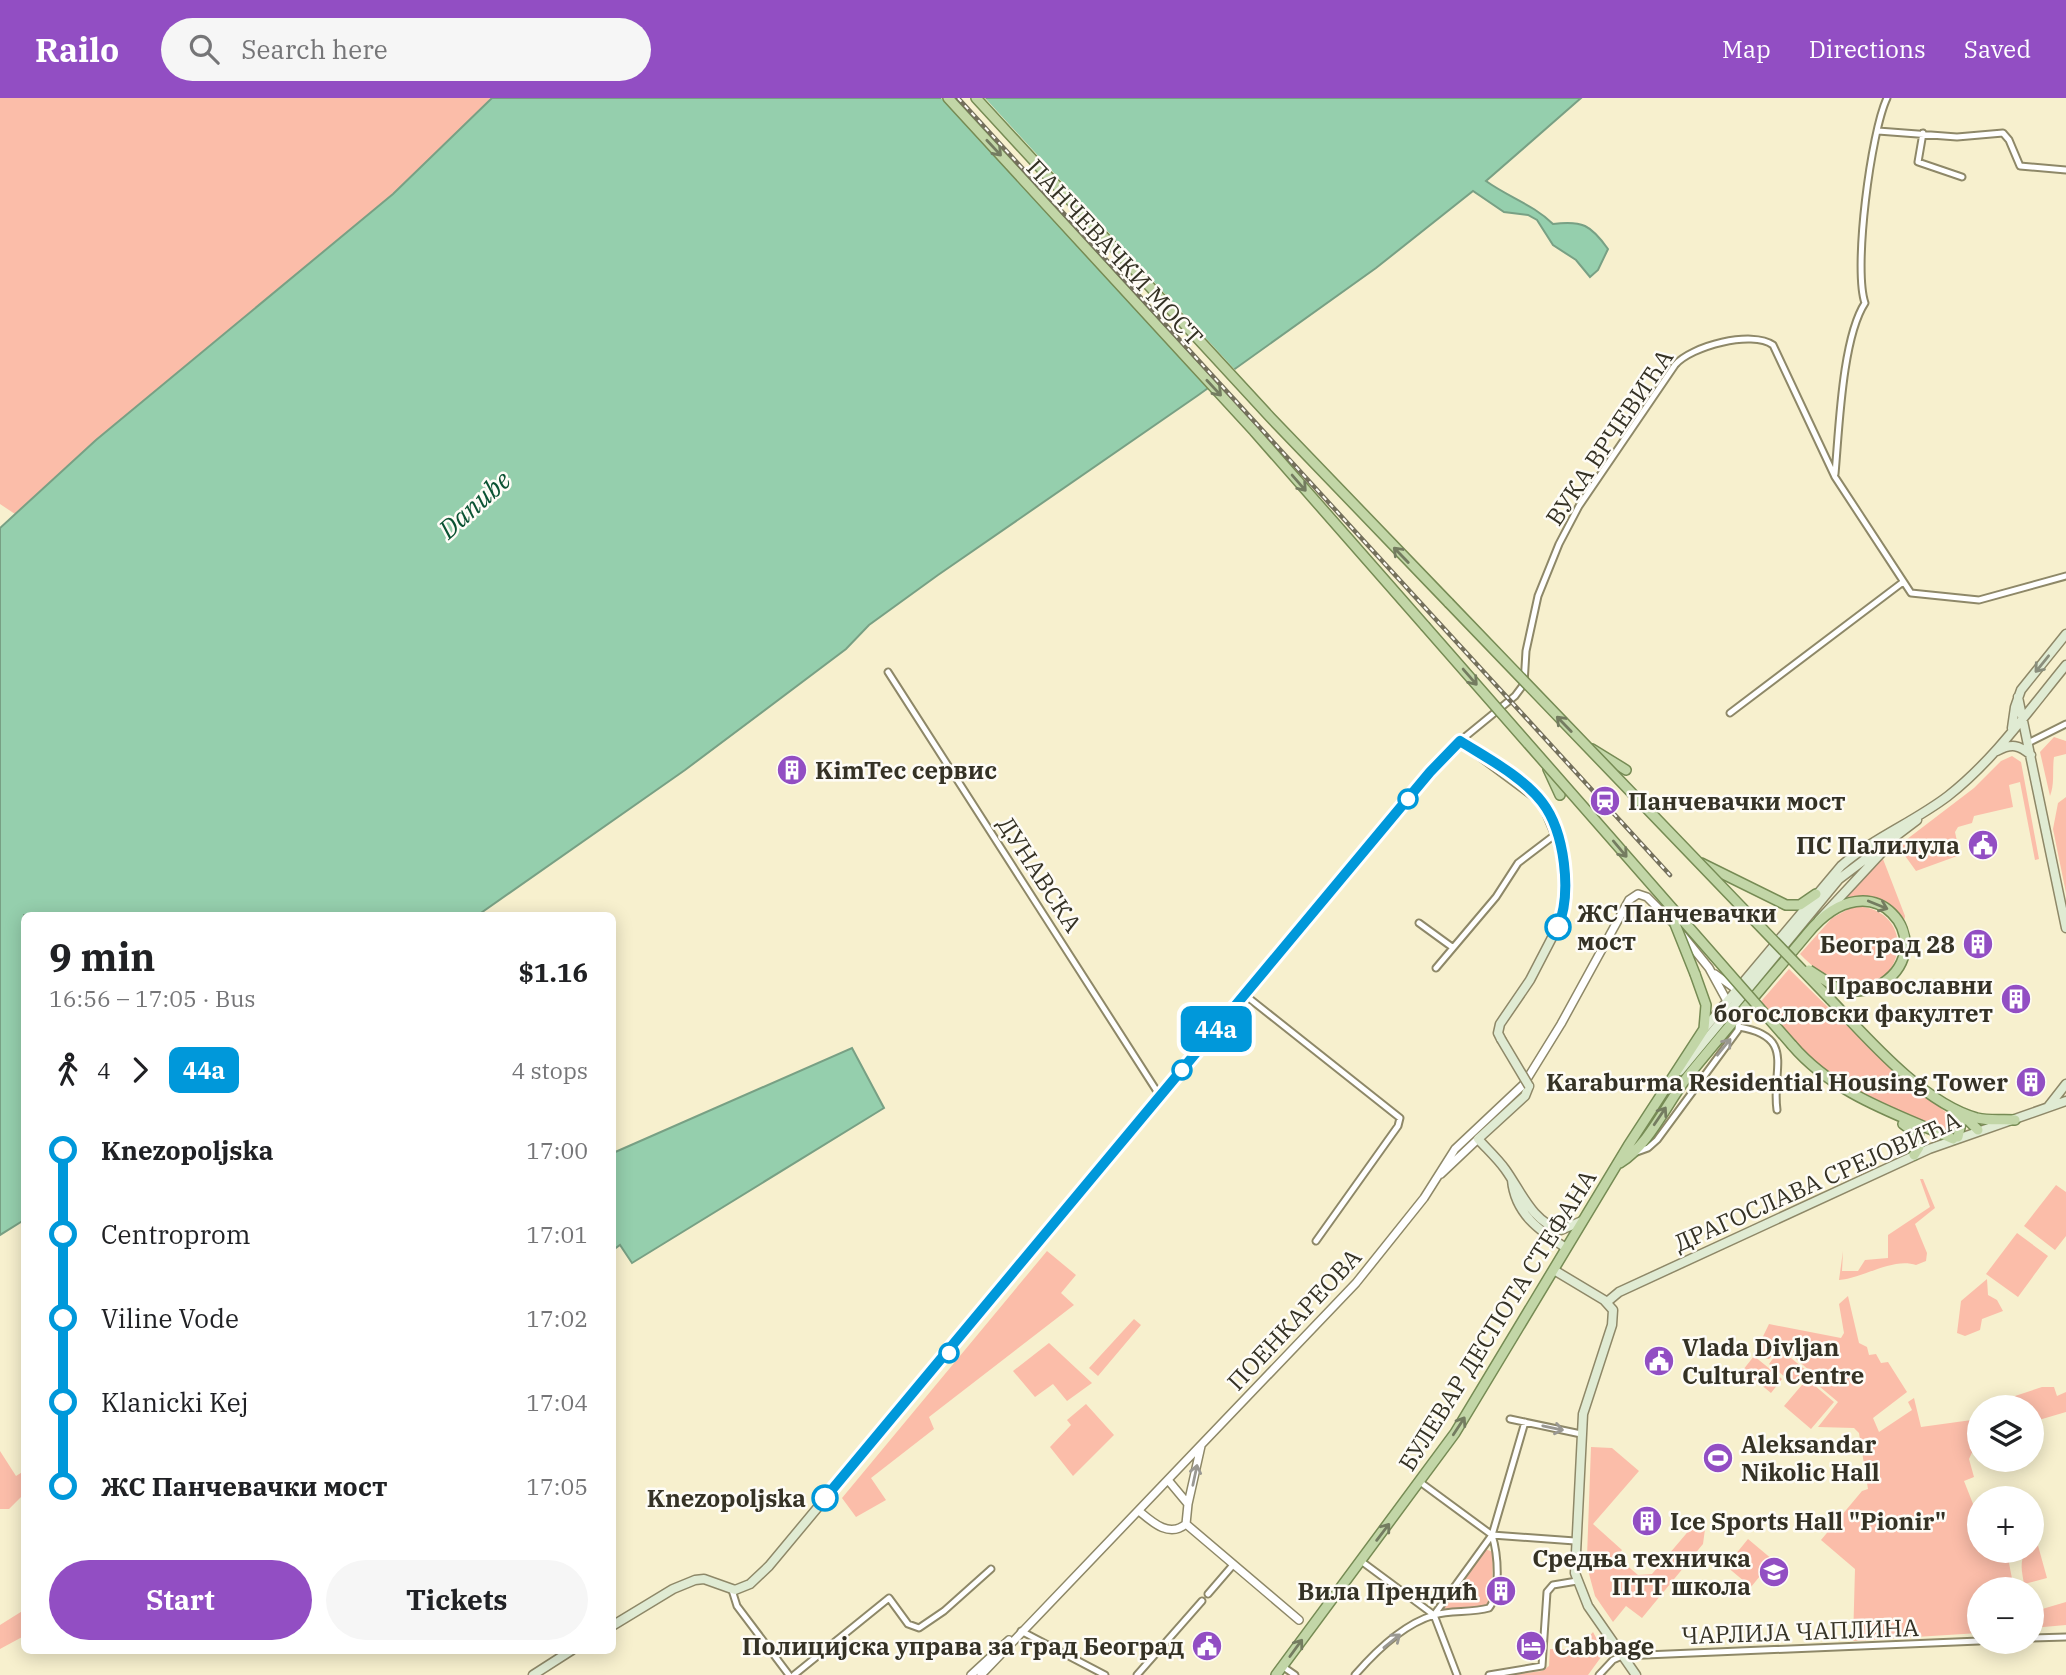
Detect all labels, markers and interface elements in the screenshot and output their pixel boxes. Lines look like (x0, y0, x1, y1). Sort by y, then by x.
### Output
search box (161, 18, 651, 81)
text: Railo (35, 28, 119, 71)
icon: search (185, 30, 223, 68)
text: Search here (241, 32, 388, 66)
text: Map (1722, 33, 1771, 65)
text: Directions (1809, 33, 1926, 65)
text: Saved (1964, 33, 2031, 65)
one-way arrow (986, 139, 1003, 156)
street label: ПАНЧЕВАЧКИ МОСТ (1020, 152, 1210, 352)
street label: ВУКА ВРЧЕВИЋА (1538, 342, 1680, 531)
one-way arrow (1206, 379, 1223, 396)
water label: Danube (430, 462, 518, 546)
one-way arrow (1291, 473, 1307, 491)
one-way arrow (1393, 546, 1410, 563)
one-way arrow (2034, 654, 2050, 672)
one-way arrow (1462, 668, 1478, 686)
one-way arrow (1556, 715, 1573, 732)
building icon: KimTec сервис (775, 753, 809, 787)
place label: KimTec сервис (815, 754, 997, 786)
station icon: Панчевачки мост (1588, 784, 1622, 818)
place label: Панчевачки мост (1628, 785, 1846, 817)
unlabelled marker (1398, 789, 1418, 809)
street label: ДУНАВСКА (991, 810, 1090, 939)
public building icon: ПС Палилула (1966, 828, 2000, 862)
place label: ПС Палилула (1796, 829, 1960, 861)
one-way arrow (1612, 839, 1628, 857)
place label: ЖС Панчевачки мост (1577, 897, 1777, 957)
one-way arrow (1867, 900, 1888, 913)
marker: ЖС Панчевачки мост (1545, 914, 1571, 940)
building icon: Београд 28 (1961, 927, 1995, 961)
place label: Београд 28 (1820, 928, 1955, 960)
text: 9 min (49, 932, 155, 981)
text: $1.16 (518, 955, 588, 989)
place label: Православни богословски факултет (1713, 969, 1993, 1029)
building icon: Православни богословски факултет (1999, 982, 2033, 1016)
text: 16:56 – 17:05 · Bus (49, 983, 256, 1013)
line badge: 44a (1176, 1006, 1256, 1052)
text: 44a (1195, 1013, 1237, 1045)
one-way arrow (1717, 1039, 1732, 1057)
icon: walk (49, 1051, 87, 1089)
icon: forward (121, 1051, 159, 1089)
text: 44a (183, 1054, 225, 1086)
text: 4 (97, 1055, 111, 1085)
text: 4 stops (511, 1055, 588, 1085)
unlabelled marker (1172, 1060, 1192, 1080)
building icon: Karaburma Residential Housing Tower (2014, 1065, 2048, 1099)
place label: Karaburma Residential Housing Tower (1546, 1066, 2008, 1098)
street label: ДРАГОСЛАВА СРЕЈОВИЋА (1669, 1103, 1966, 1259)
one-way arrow (1653, 1107, 1667, 1126)
text: Knezopoljska (101, 1133, 273, 1167)
text: 17:00 (526, 1135, 588, 1165)
street label: БУЛЕВАР ДЕСПОТА СТЕФАНА (1391, 1163, 1603, 1477)
text: Centroprom (101, 1217, 250, 1251)
text: 17:01 (526, 1219, 588, 1249)
street label: ПОЕНКАРЕОВА (1220, 1241, 1369, 1397)
text: Viline Vode (101, 1301, 239, 1335)
text: 17:02 (526, 1303, 588, 1333)
place label: Vlada Divljan Cultural Centre (1682, 1331, 1864, 1391)
unlabelled marker (939, 1343, 959, 1363)
public building icon: Vlada Divljan Cultural Centre (1642, 1344, 1676, 1378)
text: Klanicki Kej (101, 1385, 249, 1419)
text: 17:04 (526, 1387, 588, 1417)
map controls (1967, 1395, 2044, 1654)
button: layers (1967, 1395, 2044, 1472)
one-way arrow (1452, 1417, 1467, 1436)
one-way arrow (1541, 1421, 1564, 1435)
place label: Aleksandar Nikolic Hall (1741, 1428, 1880, 1488)
sports icon: Aleksandar Nikolic Hall (1701, 1441, 1735, 1475)
one-way arrow (1189, 1464, 1203, 1487)
text: ЖС Панчевачки мост (101, 1469, 387, 1503)
text: 17:05 (526, 1471, 588, 1501)
place label: Knezopoljska (647, 1482, 806, 1514)
marker: Knezopoljska (812, 1485, 838, 1511)
button: + (1967, 1486, 2044, 1563)
building icon: Ice Sports Hall "Pionir" (1630, 1504, 1664, 1538)
place label: Ice Sports Hall "Pionir" (1670, 1505, 1946, 1537)
one-way arrow (1375, 1523, 1390, 1542)
place label: Средња техничка ПТТ школа (1532, 1542, 1751, 1602)
school or university icon: Средња техничка ПТТ школа (1757, 1555, 1791, 1589)
button: Start (49, 1560, 312, 1640)
button: Tickets (326, 1560, 588, 1640)
building icon: Вила Прендић (1484, 1574, 1518, 1608)
place label: Вила Прендић (1298, 1575, 1478, 1607)
button: − (1967, 1577, 2044, 1654)
street label: ЧАРЛИЈА ЧАПЛИНА (1681, 1611, 1920, 1651)
public building icon: Полицијска управа за град Београд (1190, 1629, 1224, 1663)
hotel icon: Cabbage (1514, 1629, 1548, 1663)
place label: Полицијска управа за град Београд (742, 1630, 1185, 1662)
place label: Cabbage (1554, 1630, 1654, 1662)
one-way arrow (1382, 1633, 1400, 1649)
one-way arrow (1289, 1639, 1303, 1658)

